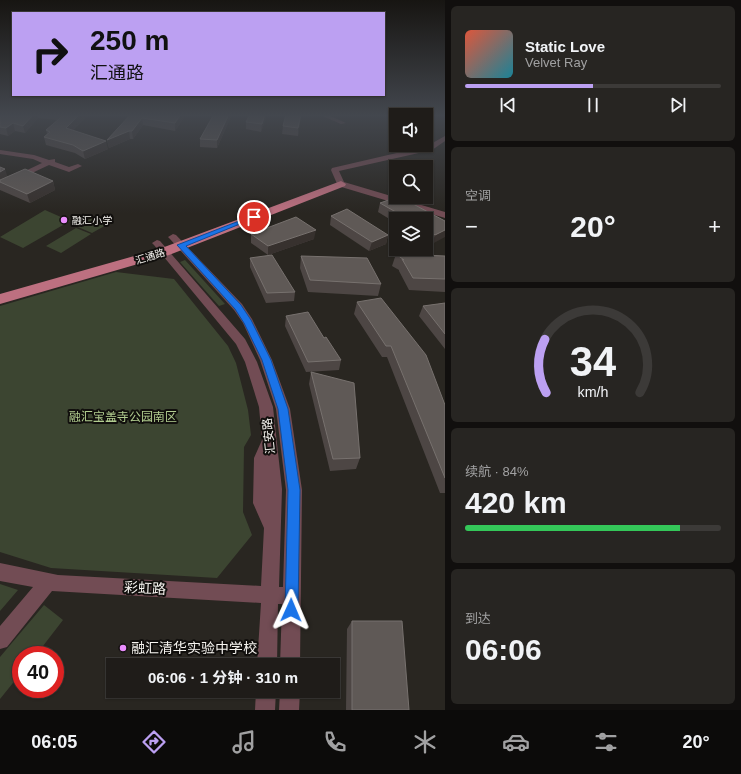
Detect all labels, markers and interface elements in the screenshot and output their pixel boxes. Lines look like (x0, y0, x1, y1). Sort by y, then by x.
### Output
text: 250 m (90, 25, 169, 56)
icon: right (24, 28, 76, 80)
text: Static Love (525, 38, 605, 55)
text: Velvet Ray (525, 55, 587, 70)
text: 汇通路 (90, 63, 144, 83)
icon: previous (497, 94, 519, 116)
icon: pause (582, 94, 604, 116)
icon: next (667, 94, 689, 116)
map controls (389, 108, 433, 256)
button: sound (389, 108, 433, 152)
button: search (389, 160, 433, 204)
text: 空调 (465, 188, 491, 203)
pin (237, 200, 271, 234)
icon: arrive (243, 206, 265, 228)
text: 20° (570, 210, 616, 243)
button: layers (389, 212, 433, 256)
text: − (465, 214, 478, 239)
text: + (708, 214, 721, 239)
marker: 融汇小学 (59, 215, 69, 225)
place label: 融汇小学 (72, 215, 112, 226)
street label: 汇通路 (134, 247, 166, 266)
text: 34 (570, 338, 616, 385)
text: km/h (578, 384, 609, 400)
park label: 融汇宝盖寺公园南区 (69, 410, 177, 424)
street label: 汇安路 (260, 417, 278, 455)
text: 续航 · 84% (465, 464, 529, 479)
text: 420 km (465, 486, 567, 519)
street label: 彩虹路 (124, 579, 166, 597)
position arrow (270, 589, 312, 631)
text: 到达 (465, 611, 491, 626)
text: 06:06 (465, 633, 542, 666)
place label: 融汇清华实验中学校 (131, 640, 257, 656)
marker: 融汇清华实验中学校 (118, 643, 128, 653)
speed limit sign: 40 (12, 646, 64, 698)
text: 06:06 · 1 分钟 · 310 m (148, 669, 298, 686)
icon: directions (140, 728, 168, 756)
icon: music (230, 728, 258, 756)
icon: phone (321, 728, 349, 756)
icon: climate (411, 728, 439, 756)
icon: car (502, 728, 530, 756)
icon: filters (592, 728, 620, 756)
text: 06:05 (31, 732, 77, 752)
text: 20° (682, 732, 710, 752)

